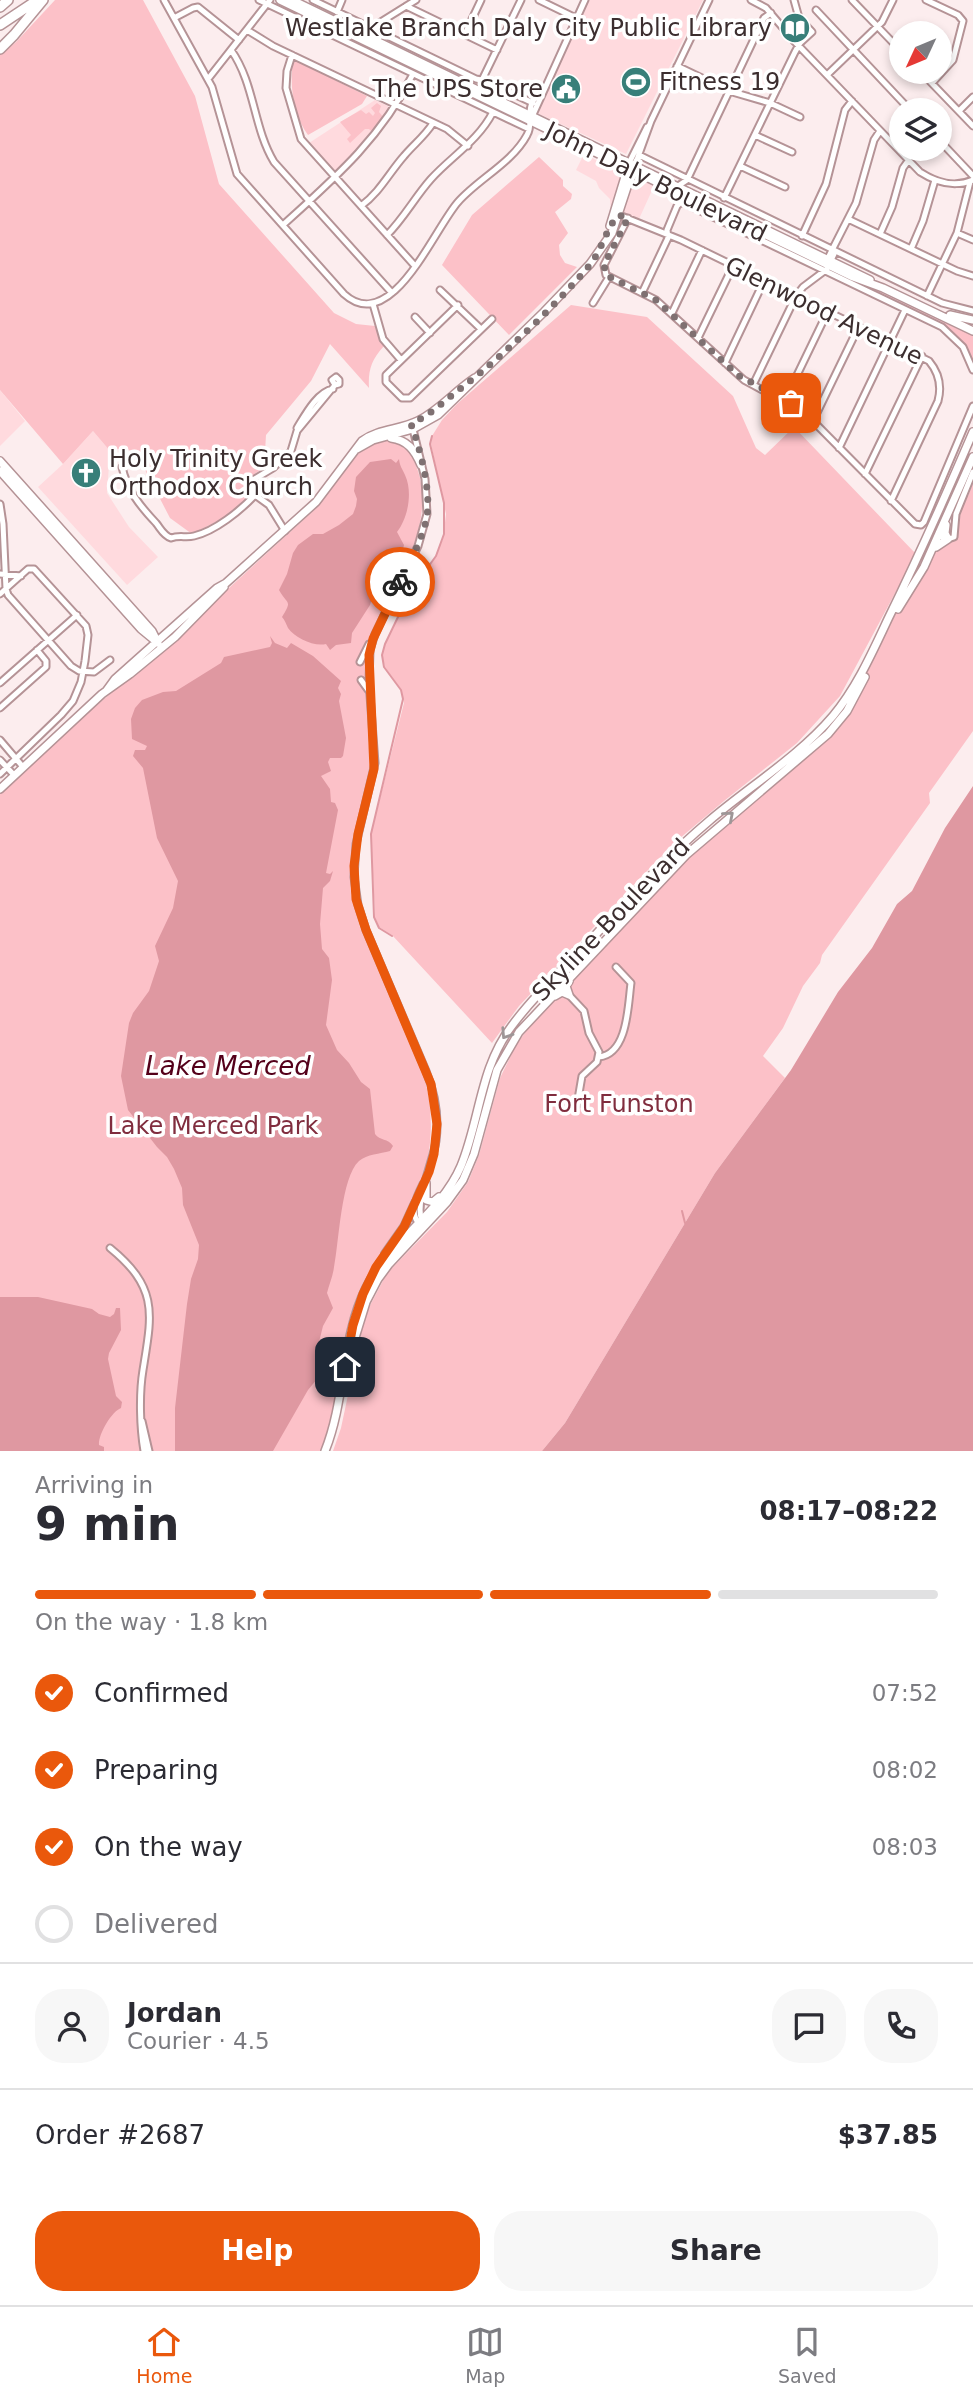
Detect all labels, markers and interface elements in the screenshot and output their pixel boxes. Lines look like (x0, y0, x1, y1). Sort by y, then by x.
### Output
library icon: Westlake Branch Daly City Public Library (778, 11, 812, 45)
place label: Westlake Branch Daly City Public Library (285, 14, 772, 42)
north arrow (889, 21, 952, 84)
map controls (889, 21, 952, 161)
sports icon: Fitness 19 (619, 65, 653, 99)
place label: Fitness 19 (659, 68, 780, 96)
public building icon: The UPS Store (549, 72, 583, 106)
place label: The UPS Store (371, 75, 543, 103)
button: layers (889, 98, 952, 161)
street label: John Daly Boulevard (539, 115, 771, 248)
street label: Glenwood Avenue (721, 251, 927, 371)
pin (761, 373, 821, 433)
icon: bag (772, 384, 810, 422)
place label: Holy Trinity Greek Orthodox Church (109, 445, 322, 501)
church icon: Holy Trinity Greek Orthodox Church (69, 456, 103, 490)
courier (365, 547, 435, 617)
icon: bike (381, 563, 419, 601)
one-way arrow (721, 812, 734, 824)
street label: Skyline Boulevard (526, 833, 696, 1007)
one-way arrow (502, 1026, 515, 1039)
water label: Lake Merced (145, 1051, 311, 1081)
park label: Fort Funston (544, 1090, 694, 1118)
park label: Lake Merced Park (107, 1112, 319, 1140)
pin (315, 1337, 375, 1397)
icon: home (326, 1348, 364, 1386)
text: Arriving in (35, 1472, 153, 1498)
text: 08:17–08:22 (759, 1496, 938, 1526)
text: 9 min (35, 1497, 179, 1551)
text: On the way · 1.8 km (35, 1609, 268, 1635)
icon: check (35, 1674, 73, 1712)
text: Confirmed (94, 1678, 229, 1708)
text: 07:52 (872, 1680, 938, 1706)
icon: check (35, 1751, 73, 1789)
text: Preparing (94, 1755, 219, 1785)
text: 08:02 (872, 1757, 938, 1783)
icon: check (35, 1828, 73, 1866)
text: On the way (94, 1832, 243, 1862)
text: 08:03 (872, 1834, 938, 1860)
text: Delivered (94, 1909, 218, 1939)
button: person (35, 1989, 109, 2063)
button: chat (772, 1989, 846, 2063)
button: phone (864, 1989, 938, 2063)
text: Jordan (127, 1998, 222, 2028)
text: Courier · 4.5 (127, 2028, 270, 2054)
text: Order #2687 (35, 2120, 205, 2150)
text: $37.85 (838, 2120, 938, 2150)
button: Help (35, 2211, 480, 2291)
button: Share (494, 2211, 938, 2291)
tab: Home (136, 2323, 192, 2387)
tab: Map (465, 2323, 505, 2387)
tab: Saved (778, 2323, 837, 2387)

